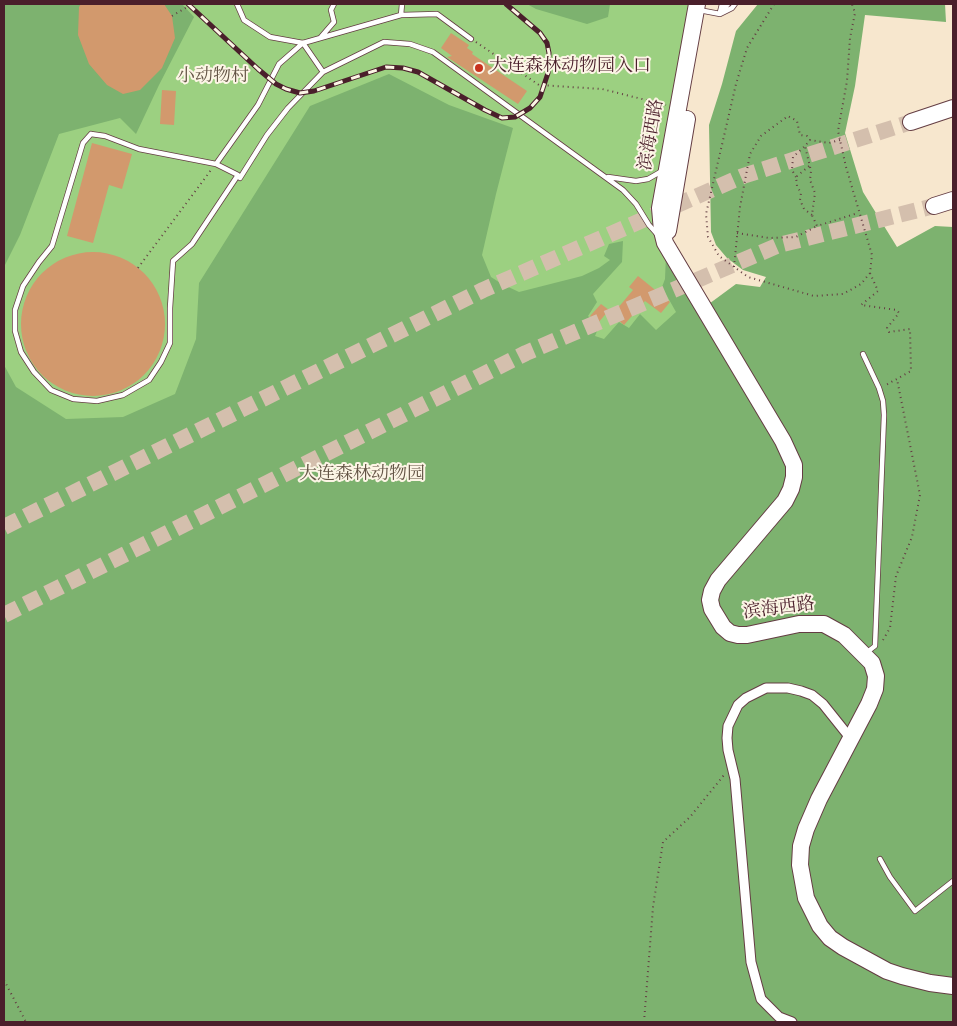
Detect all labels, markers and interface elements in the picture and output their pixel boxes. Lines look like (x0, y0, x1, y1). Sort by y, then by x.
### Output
place label: 大连森林动物园入口 (489, 57, 651, 79)
marker: 大连森林动物园入口 (473, 62, 485, 74)
park label: 小动物村 (177, 67, 249, 89)
street label: 滨海西路 (636, 98, 670, 172)
park label: 大连森林动物园 (299, 465, 425, 487)
street label: 滨海西路 (742, 595, 816, 625)

